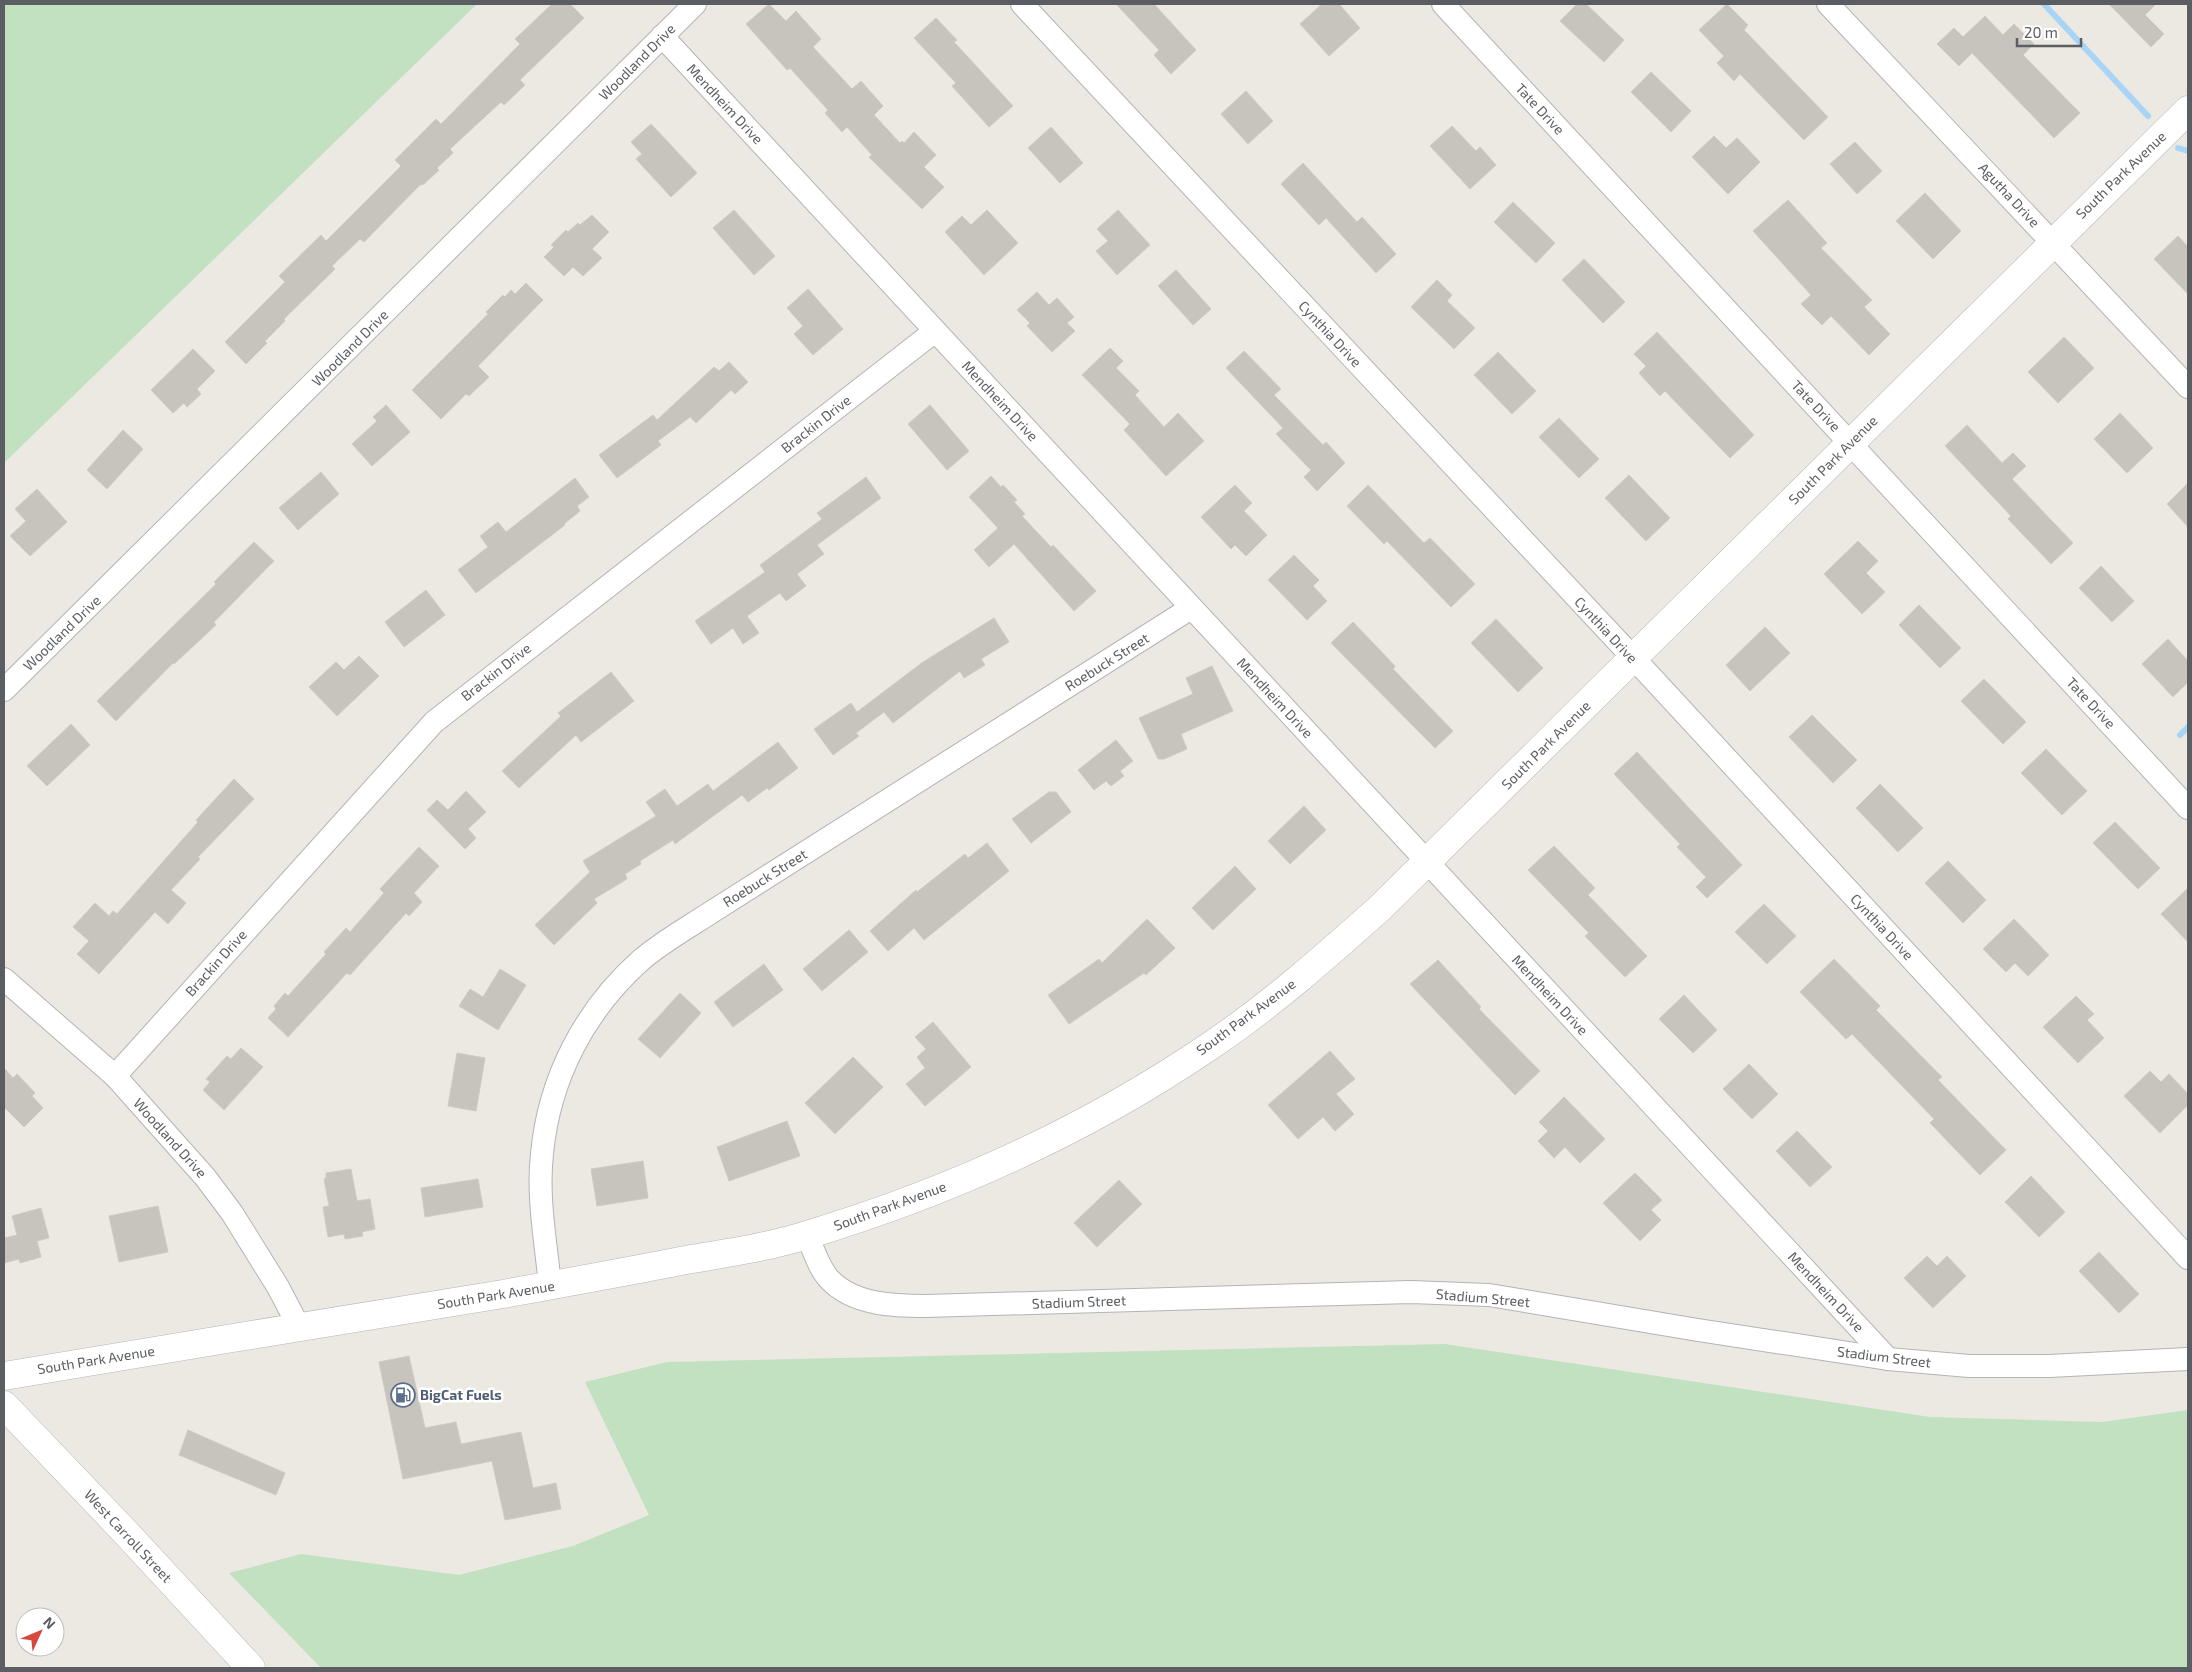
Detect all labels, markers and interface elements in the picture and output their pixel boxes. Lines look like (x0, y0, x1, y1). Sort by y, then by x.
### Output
scale bar (2017, 15, 2081, 47)
street label: Woodland Drive (595, 20, 678, 103)
text: 20 m (2024, 23, 2058, 41)
street label: Mendheim Drive (684, 60, 767, 147)
street label: Tate Drive (1512, 80, 1568, 138)
street label: South Park Avenue (2072, 127, 2169, 222)
street label: Agutha Drive (1975, 159, 2044, 230)
street label: Cynthia Drive (1295, 297, 1365, 370)
street label: Woodland Drive (308, 306, 391, 389)
street label: Mendheim Drive (959, 357, 1042, 444)
street label: Tate Drive (1788, 377, 1844, 435)
street label: Brackin Drive (777, 391, 854, 456)
street label: South Park Avenue (1785, 412, 1881, 508)
street label: Woodland Drive (19, 591, 104, 674)
street label: Cynthia Drive (1571, 593, 1641, 666)
street label: Roebuck Street (1062, 629, 1152, 694)
street label: Brackin Drive (457, 639, 534, 704)
street label: Mendheim Drive (1234, 654, 1317, 741)
street label: Tate Drive (2063, 674, 2119, 732)
street label: South Park Avenue (1498, 697, 1594, 793)
street label: Roebuck Street (720, 845, 810, 910)
street label: Cynthia Drive (1847, 890, 1917, 963)
street label: Brackin Drive (181, 926, 250, 1000)
street label: Mendheim Drive (1509, 951, 1592, 1038)
street label: South Park Avenue (1193, 975, 1299, 1058)
street label: Woodland Drive (130, 1094, 211, 1181)
street label: South Park Avenue (831, 1177, 948, 1234)
street label: Mendheim Drive (1785, 1248, 1868, 1335)
street label: South Park Avenue (436, 1277, 556, 1312)
street label: Stadium Street (1435, 1285, 1531, 1310)
street label: Stadium Street (1031, 1291, 1127, 1312)
street label: South Park Avenue (36, 1342, 156, 1377)
street label: Stadium Street (1836, 1342, 1932, 1371)
fuel station icon: BigCat Fuels (390, 1382, 416, 1408)
place label: BigCat Fuels (420, 1386, 502, 1403)
street label: West Carroll Street (81, 1486, 176, 1586)
north arrow (15, 1607, 65, 1657)
text: N (40, 1613, 59, 1632)

